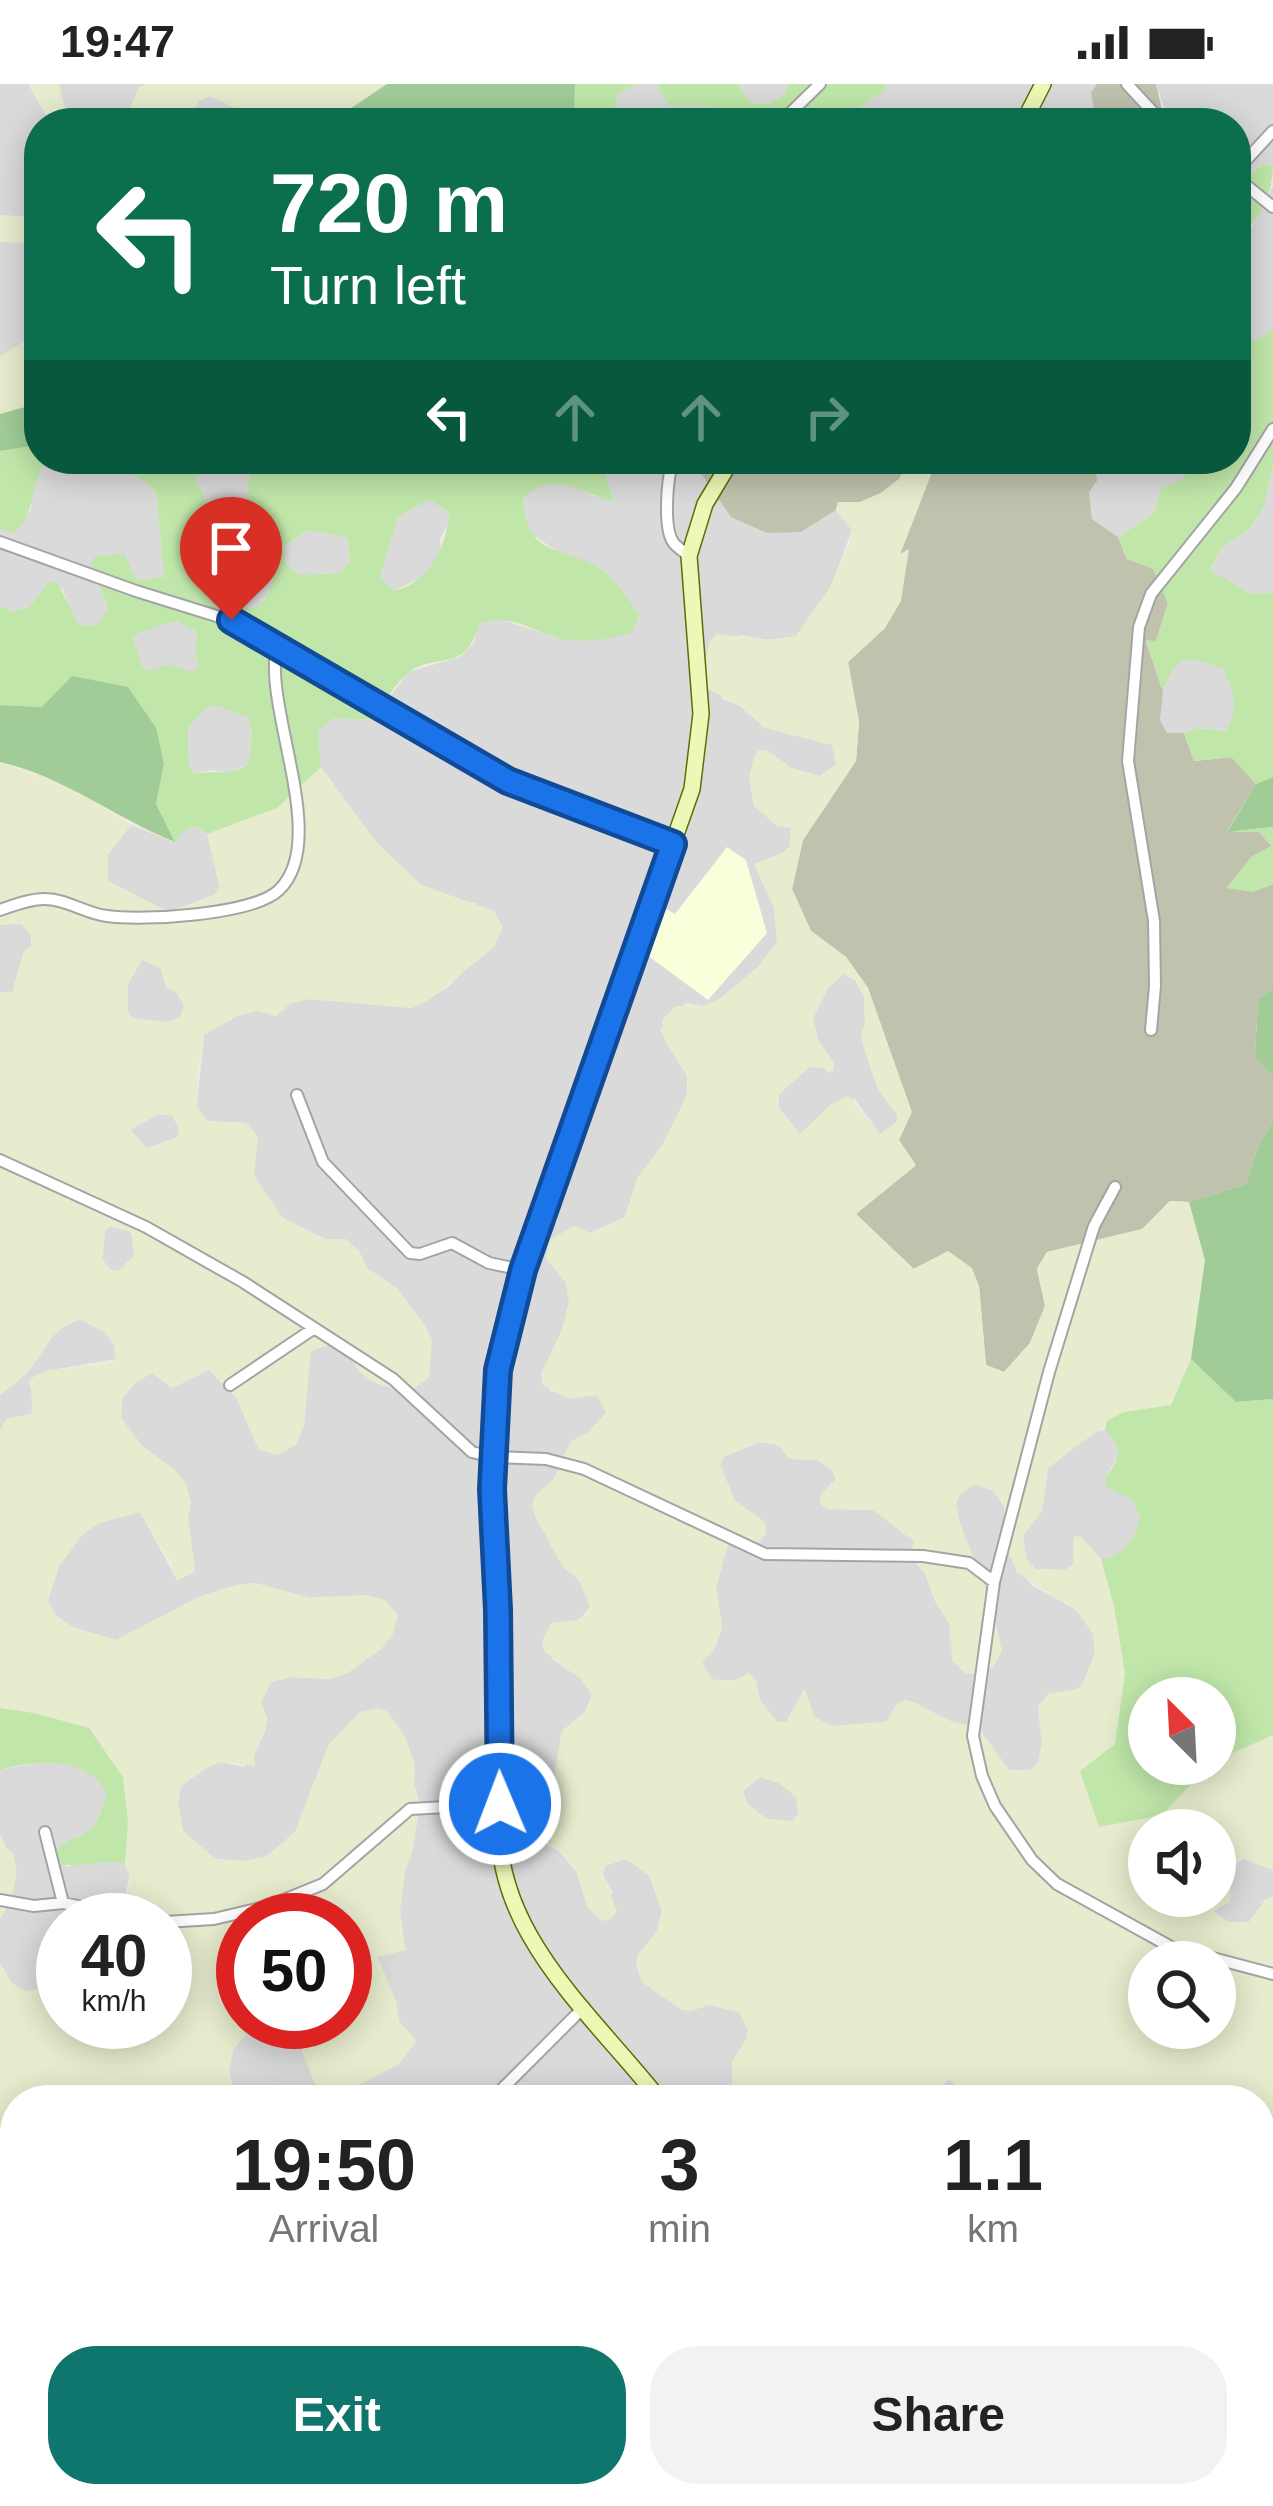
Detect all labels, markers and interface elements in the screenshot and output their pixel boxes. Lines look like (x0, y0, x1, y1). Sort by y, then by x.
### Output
text: 19:47 (60, 16, 175, 67)
icon: left (72, 156, 228, 312)
text: 720 m (270, 156, 508, 250)
text: Turn left (270, 255, 466, 315)
icon: left (416, 384, 482, 450)
icon: ahead (542, 384, 608, 450)
icon: ahead (668, 384, 734, 450)
icon: right (794, 384, 860, 450)
pin (180, 497, 282, 620)
icon: arrive (198, 515, 264, 581)
north arrow (1128, 1677, 1236, 1785)
map controls (1128, 1677, 1236, 2049)
position arrow (437, 1741, 563, 1867)
button: sound (1128, 1809, 1236, 1917)
speed limit sign: 50 (216, 1893, 372, 2049)
text: 40 (81, 1922, 147, 1989)
button: search (1128, 1941, 1236, 2049)
text: km/h (81, 1984, 147, 2017)
text: 19:50 (232, 2125, 416, 2205)
text: 3 (659, 2125, 700, 2205)
text: 1.1 (943, 2125, 1043, 2205)
text: Arrival (269, 2207, 379, 2250)
text: min (648, 2207, 711, 2250)
text: km (967, 2207, 1019, 2250)
button: Exit (48, 2346, 626, 2484)
button: Share (650, 2346, 1227, 2484)

